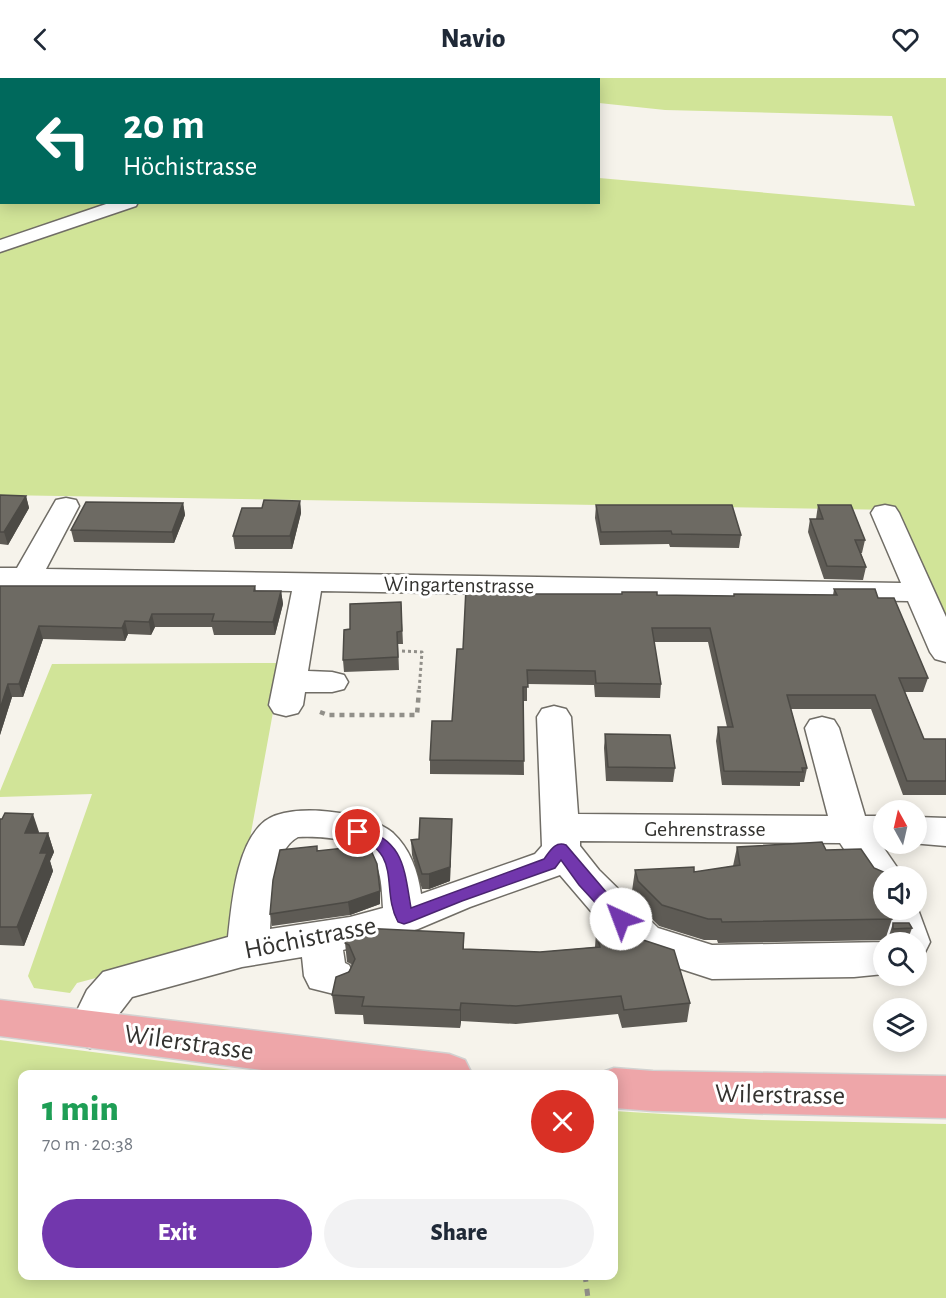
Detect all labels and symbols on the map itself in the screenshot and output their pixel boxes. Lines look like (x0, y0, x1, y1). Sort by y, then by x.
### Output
street label: Wingartenstrasse (383, 573, 534, 597)
north arrow (873, 800, 927, 854)
pin (332, 806, 383, 857)
street label: Gehrenstrasse (644, 818, 766, 840)
position arrow (589, 887, 653, 951)
street label: Höchistrasse (242, 911, 378, 964)
street label: Wilerstrasse (122, 1020, 255, 1065)
street label: Wilerstrasse (715, 1080, 845, 1109)

